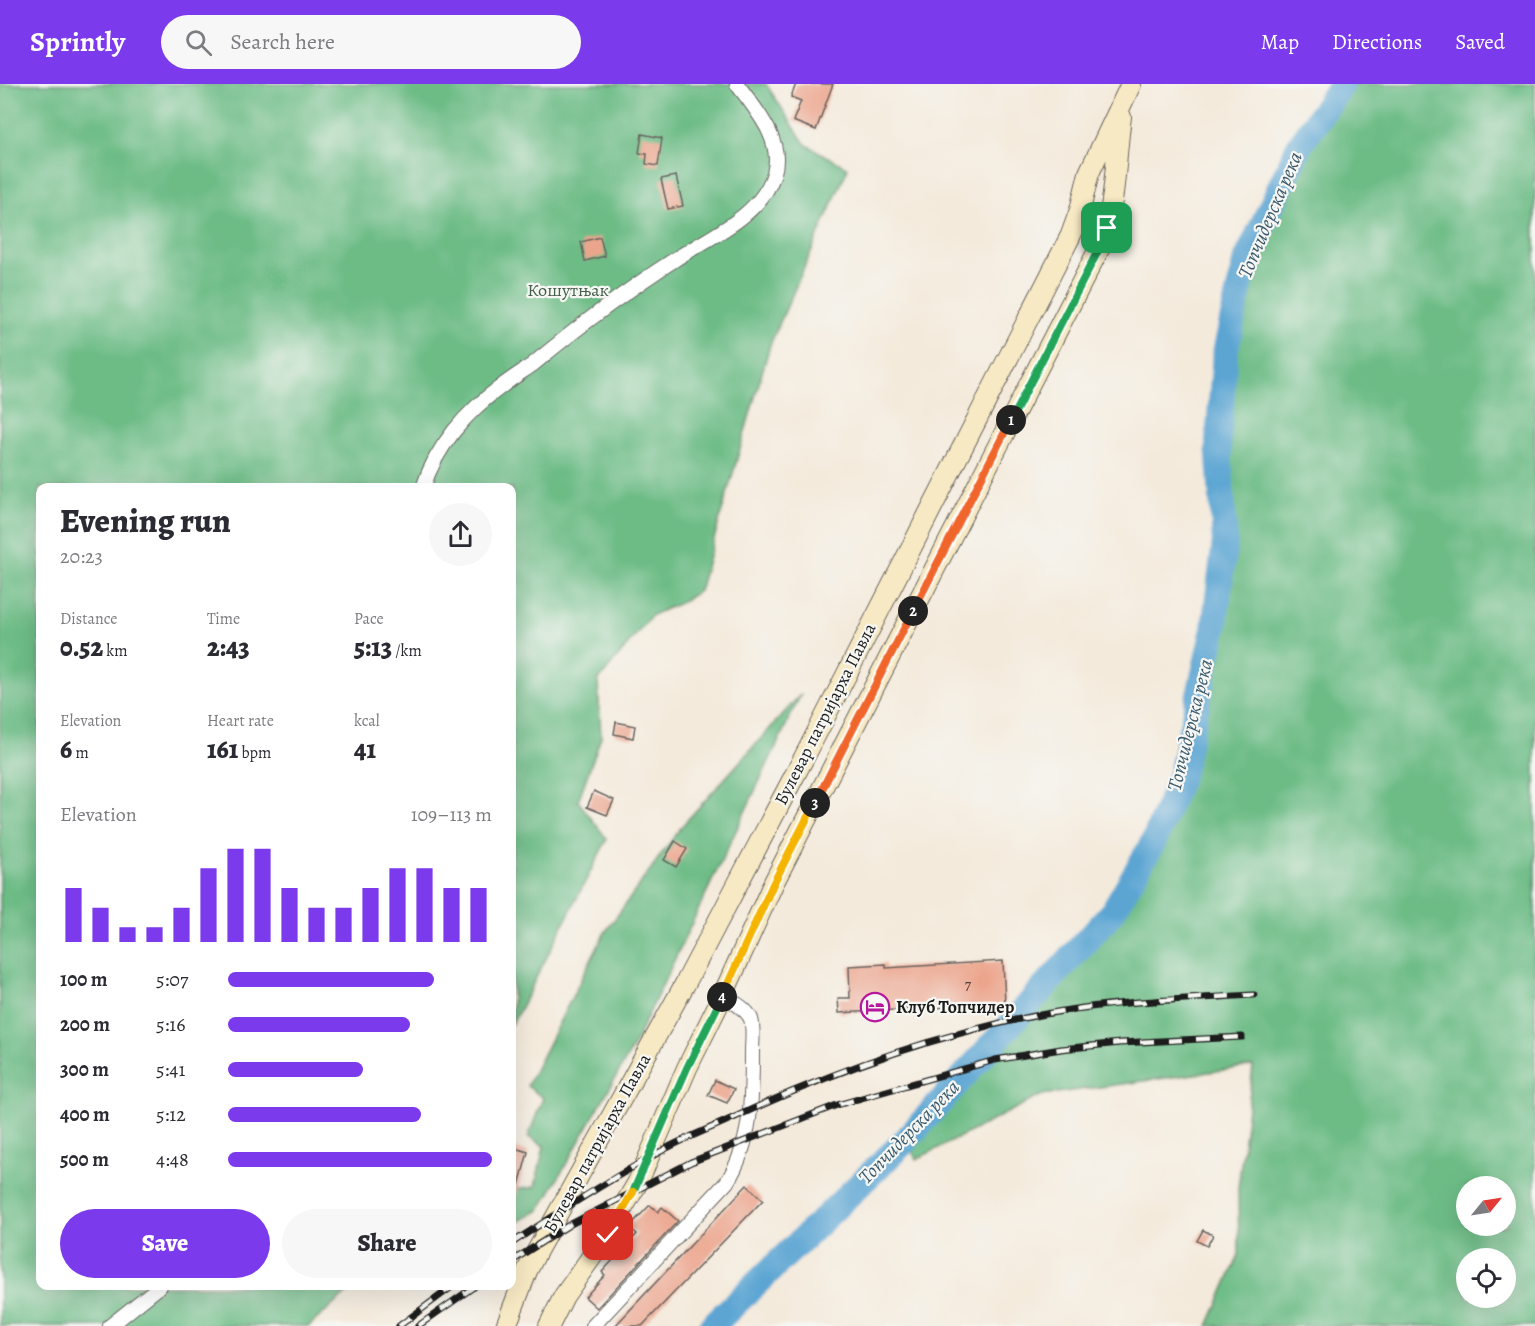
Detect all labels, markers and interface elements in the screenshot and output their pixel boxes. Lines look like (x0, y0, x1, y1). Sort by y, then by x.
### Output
search box (161, 15, 581, 69)
text: Sprintly (30, 23, 125, 61)
icon: search (182, 26, 215, 59)
text: Search here (230, 27, 335, 57)
text: Map (1261, 28, 1299, 56)
text: Directions (1332, 28, 1422, 56)
text: Saved (1455, 28, 1505, 56)
water label: Топчидерска река (1231, 148, 1309, 282)
pin (1081, 202, 1132, 253)
icon: arrive (1090, 211, 1123, 244)
park label: Кошутњак (527, 278, 609, 302)
pin: 1 (996, 405, 1026, 435)
text: 1 (1008, 409, 1014, 431)
text: Evening run (60, 498, 231, 543)
button: share (429, 503, 492, 566)
text: 20:23 (60, 543, 103, 570)
pin: 2 (898, 596, 928, 626)
text: 2 (909, 600, 917, 622)
text: Distance (60, 608, 117, 630)
text: Time (207, 608, 240, 630)
text: Pace (354, 608, 384, 630)
street label: Булевар патријарха Павла (769, 618, 882, 809)
text: 0.52 (60, 630, 103, 665)
text: 2:43 (207, 630, 250, 665)
text: 5:13 (354, 630, 392, 665)
text: km (103, 640, 128, 662)
text: /km (392, 640, 422, 662)
water label: Топчидерска река (1161, 656, 1219, 794)
text: Elevation (60, 710, 121, 732)
text: Heart rate (207, 710, 274, 732)
text: kcal (354, 710, 380, 732)
text: 6 (60, 732, 72, 767)
text: 161 (207, 732, 238, 767)
text: 41 (354, 732, 376, 767)
text: m (72, 742, 89, 764)
text: bpm (238, 742, 271, 764)
pin: 3 (800, 788, 830, 818)
text: 3 (812, 792, 818, 814)
text: Elevation (60, 801, 137, 828)
text: 109–113 m (411, 801, 492, 828)
text: 100 m (60, 966, 108, 993)
text: 5:07 (156, 966, 188, 993)
house number: 7 (965, 975, 972, 995)
pin: 4 (707, 982, 737, 1012)
text: 4 (718, 986, 726, 1008)
hotel icon: Клуб Топчидер (859, 991, 891, 1023)
place label: Клуб Топчидер (896, 995, 1015, 1019)
text: 200 m (60, 1011, 110, 1038)
text: 5:16 (156, 1011, 185, 1038)
street label: Булевар патријарха Павла (538, 1049, 657, 1237)
text: 300 m (60, 1056, 109, 1083)
text: 5:41 (156, 1056, 185, 1083)
water label: Топчидерска река (852, 1074, 966, 1190)
text: 400 m (60, 1101, 110, 1128)
text: 5:12 (156, 1101, 186, 1128)
text: 500 m (60, 1146, 109, 1173)
text: 4:48 (156, 1146, 189, 1173)
north arrow (1456, 1176, 1516, 1236)
map controls (1456, 1176, 1516, 1308)
button: Save (60, 1209, 270, 1278)
button: Share (282, 1209, 492, 1278)
pin (582, 1209, 633, 1260)
icon: check (591, 1218, 624, 1251)
button: locate (1456, 1248, 1516, 1308)

